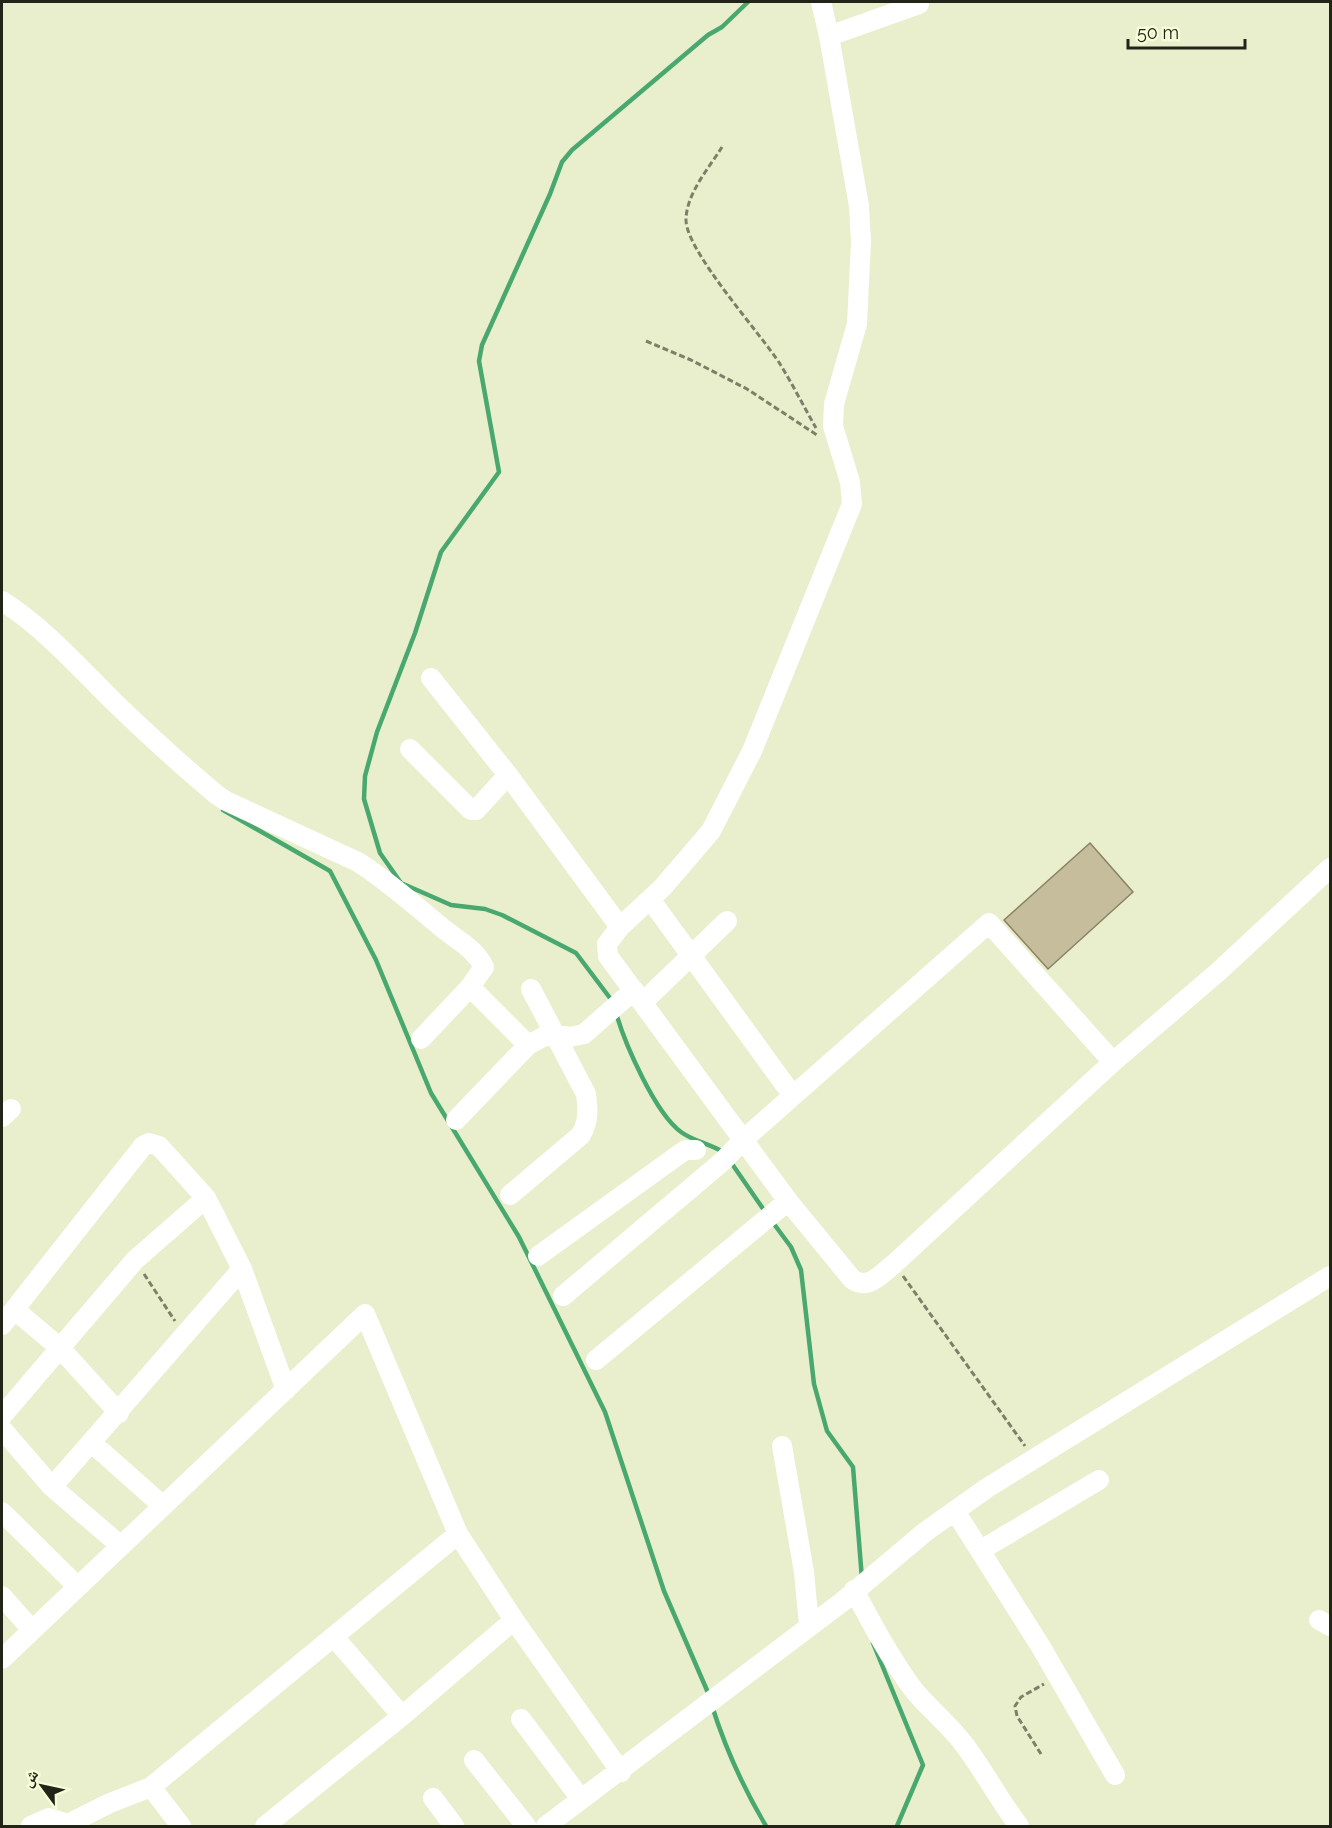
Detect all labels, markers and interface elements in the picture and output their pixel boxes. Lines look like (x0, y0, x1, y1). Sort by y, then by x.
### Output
scale bar (1128, 12, 1245, 50)
text: 50 m (1137, 22, 1179, 43)
north arrow (12, 1756, 72, 1816)
text: ش (17, 1766, 42, 1790)

